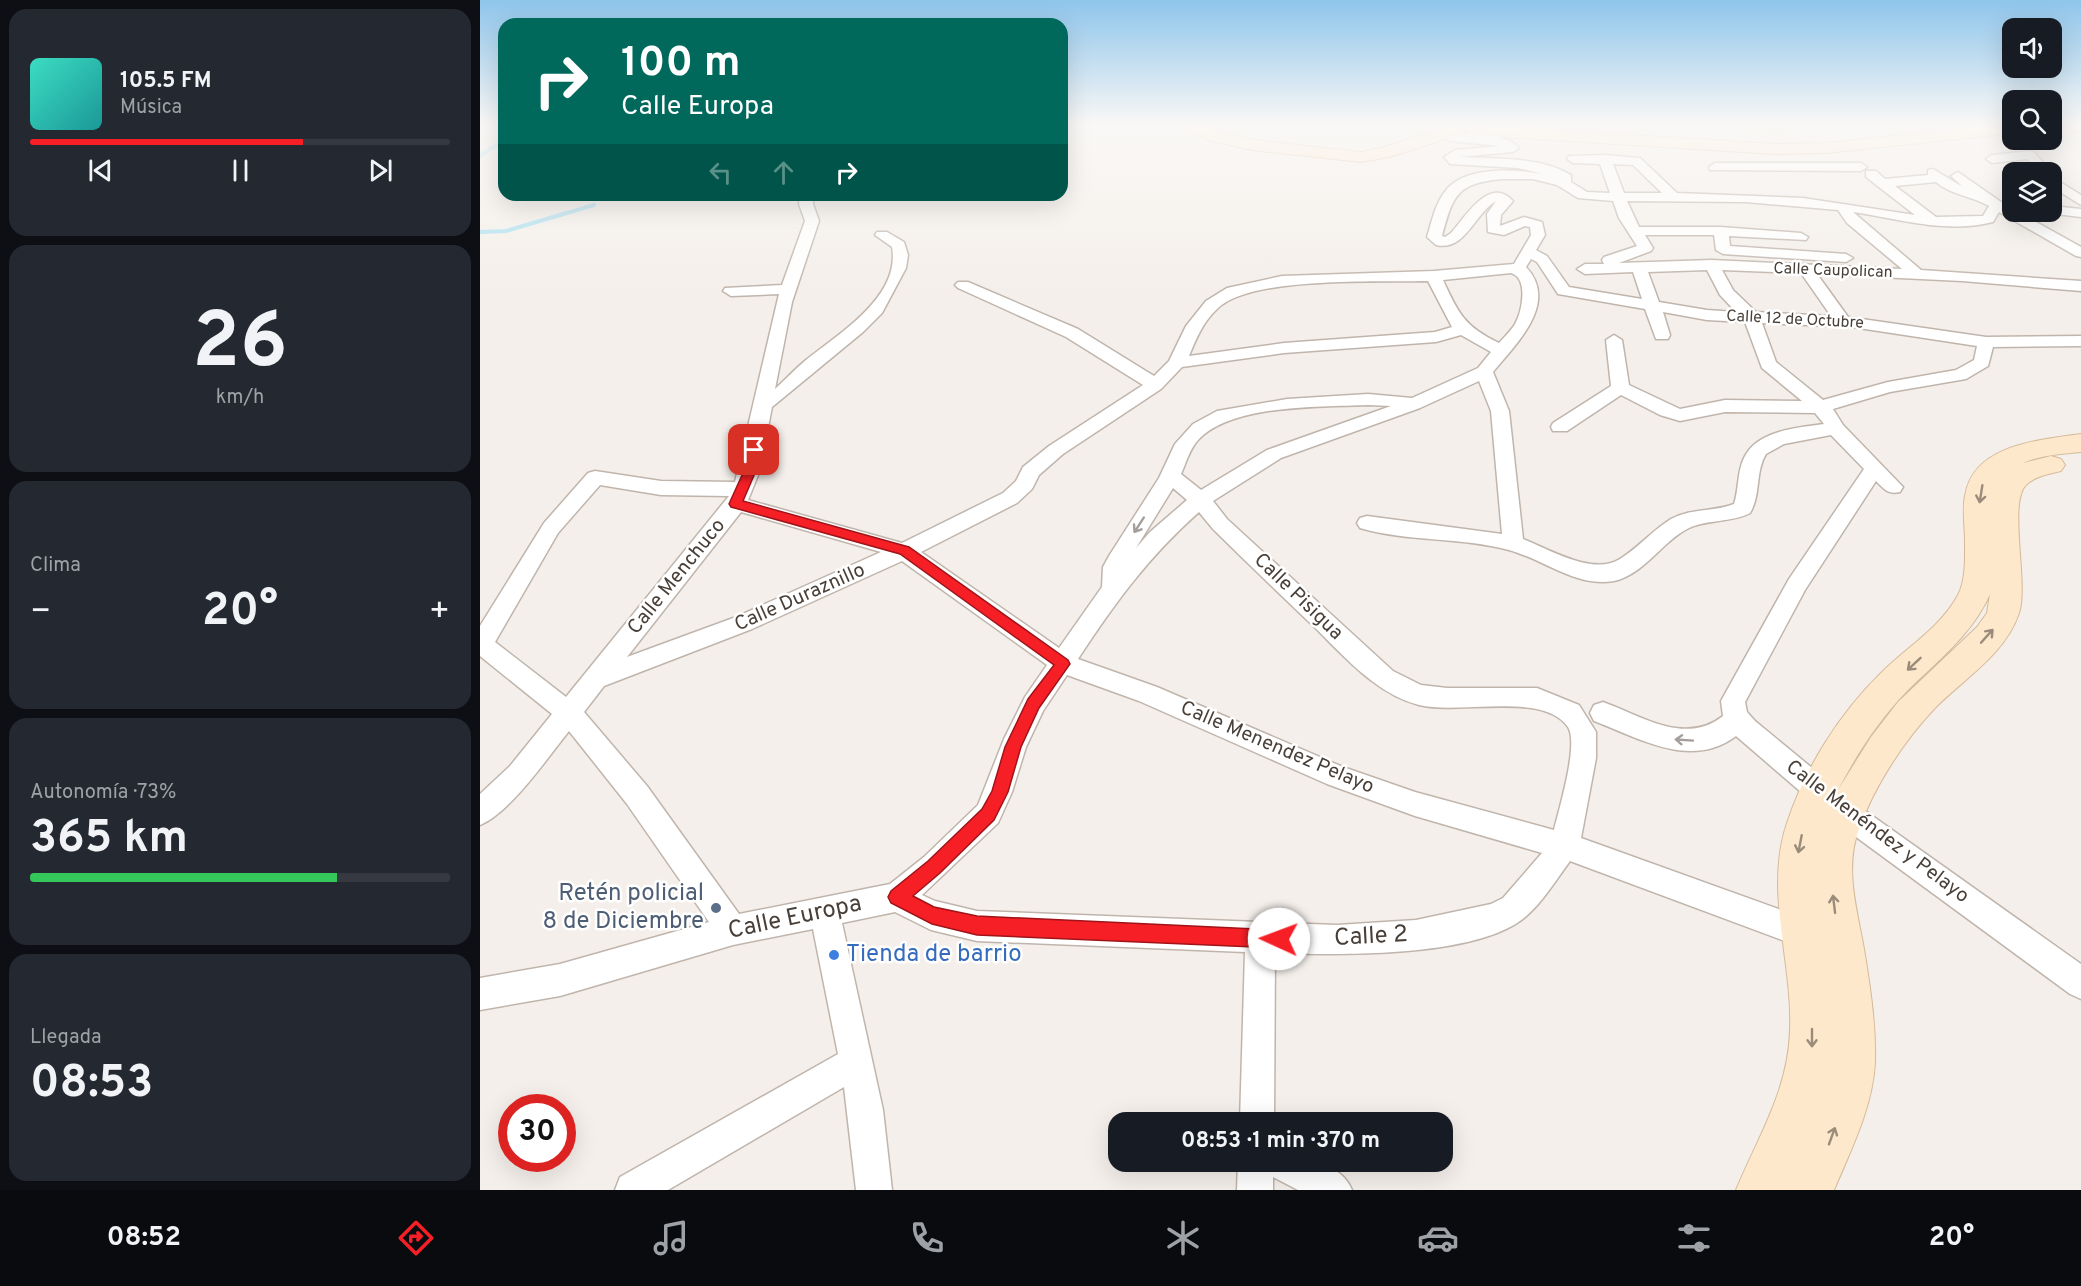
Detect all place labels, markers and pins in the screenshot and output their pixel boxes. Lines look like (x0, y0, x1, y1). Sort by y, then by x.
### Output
pin (728, 424, 779, 475)
place label: Retén policial 8 de Diciembre (543, 879, 704, 937)
marker: Retén policial 8 de Diciembre (709, 901, 723, 915)
place label: Tienda de barrio (846, 940, 1022, 970)
marker: Tienda de barrio (827, 948, 841, 962)

